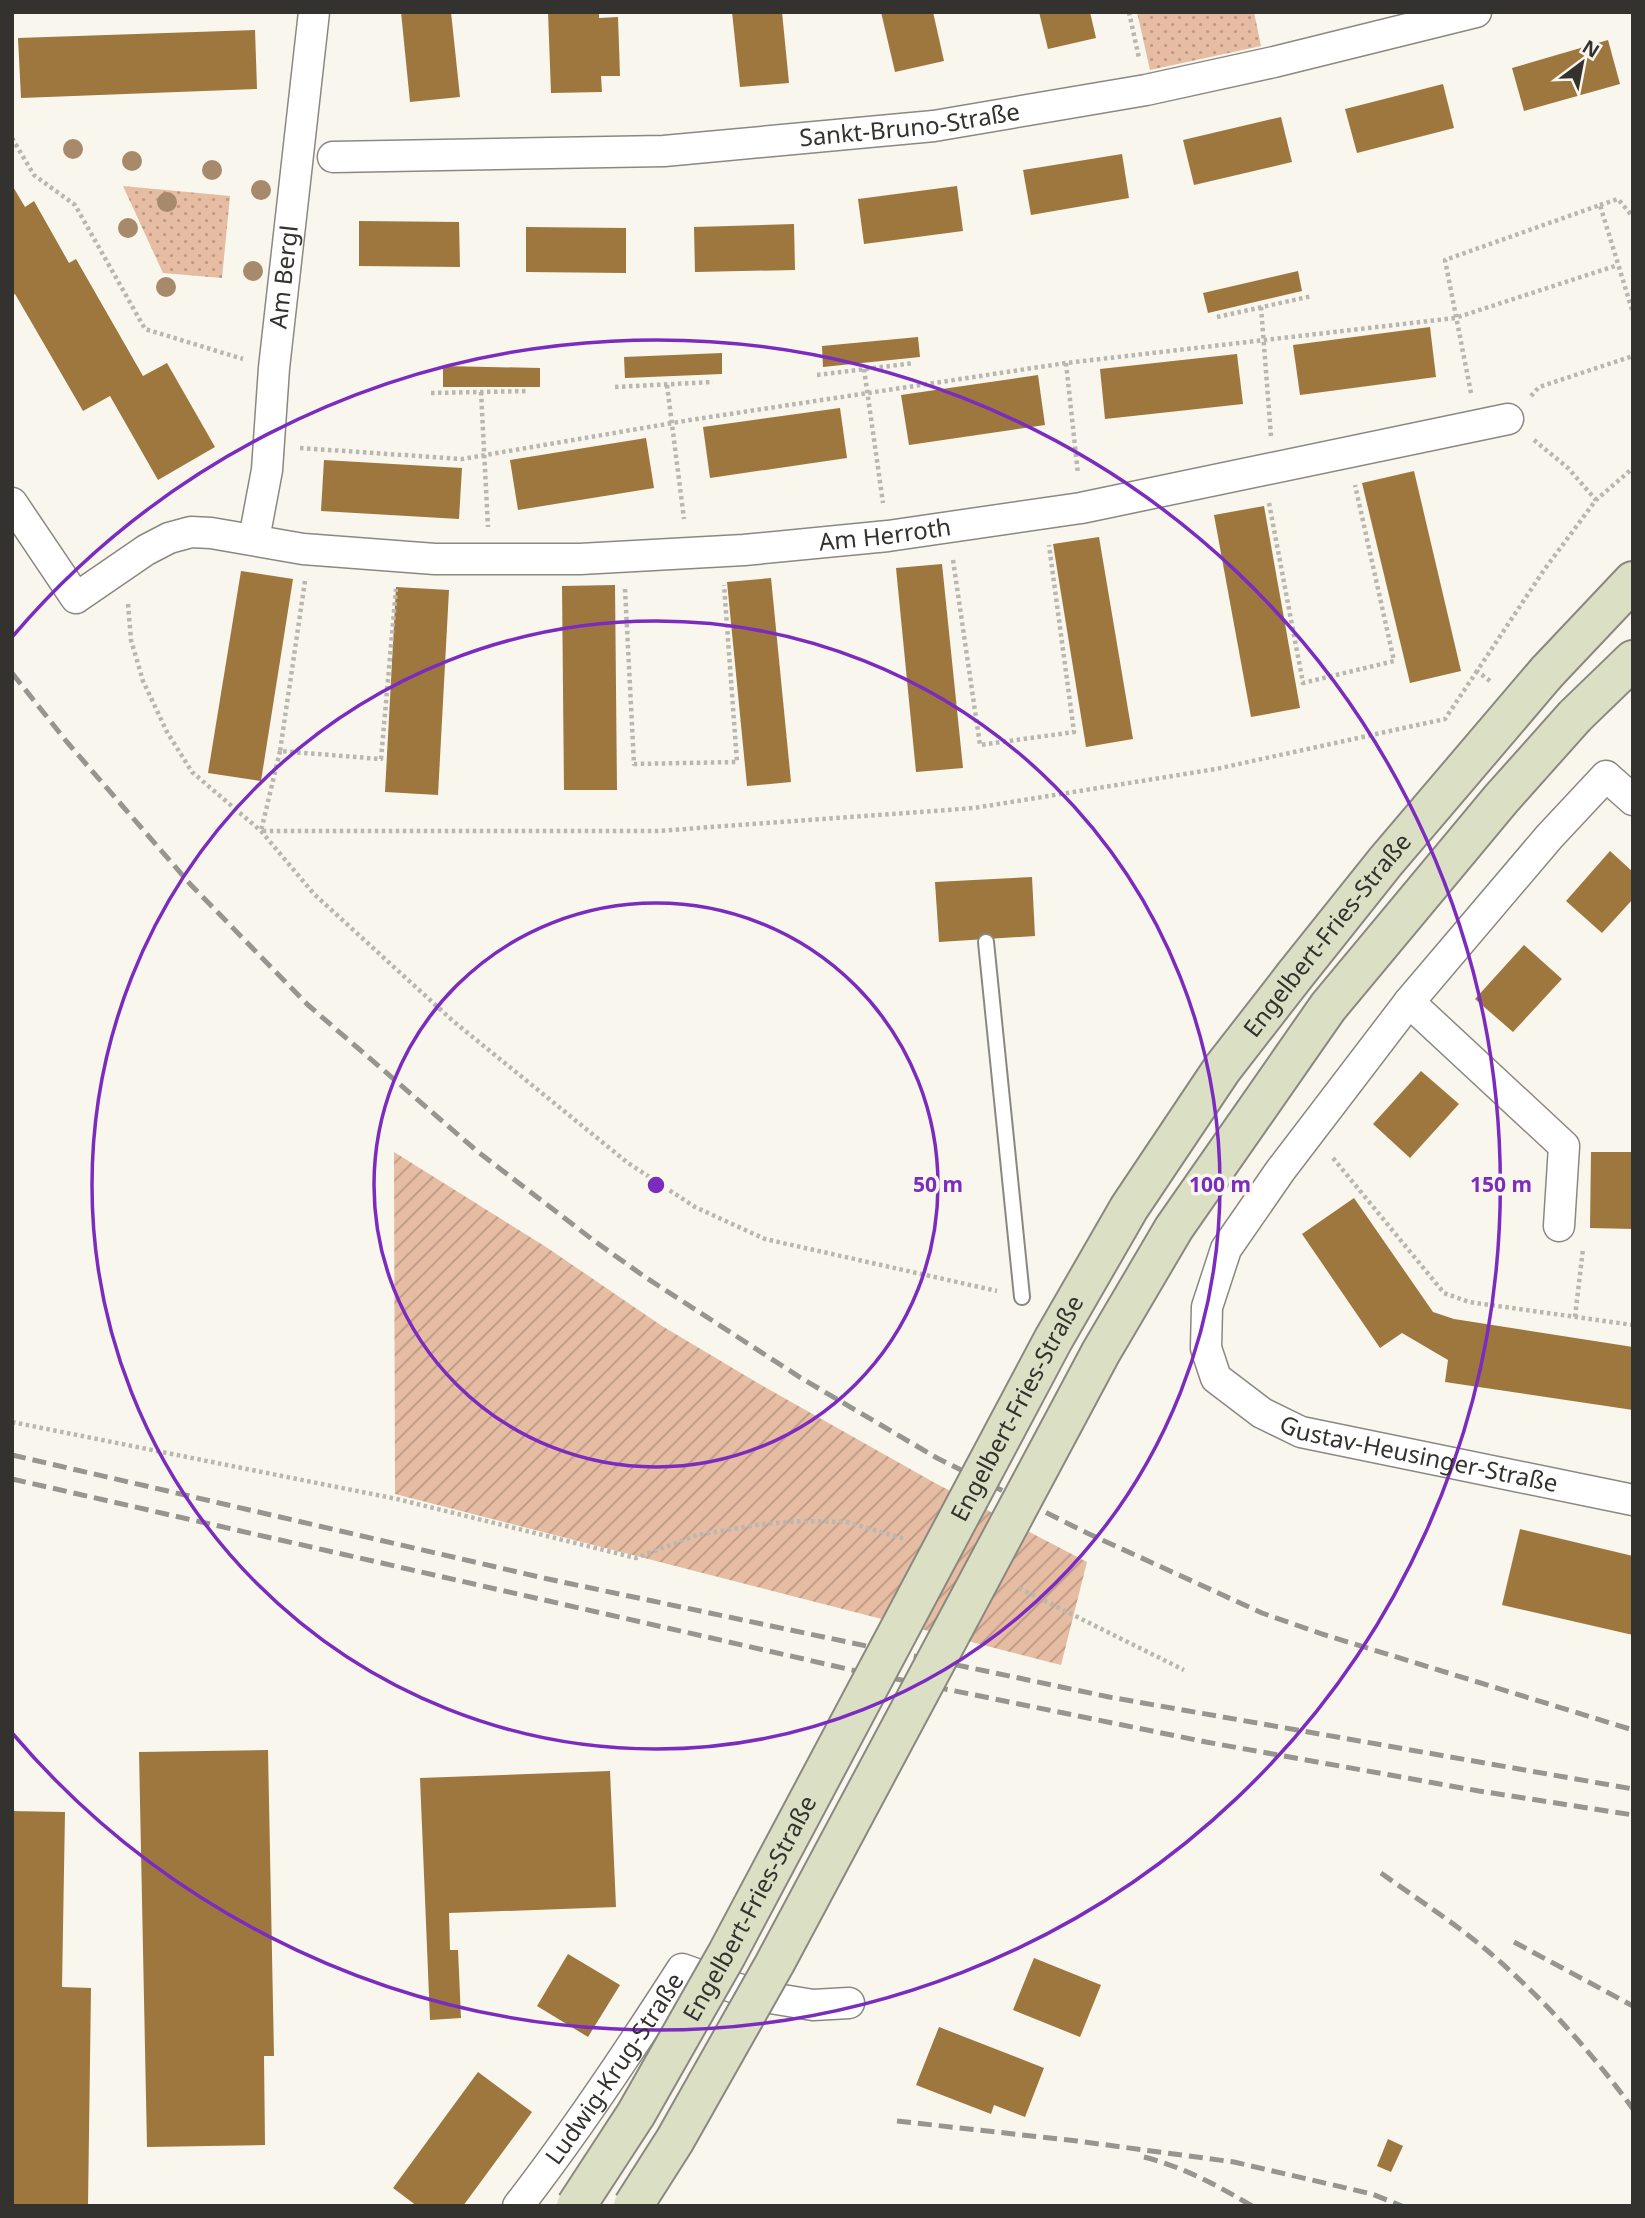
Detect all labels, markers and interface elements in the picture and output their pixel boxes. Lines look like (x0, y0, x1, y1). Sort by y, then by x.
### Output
north arrow (1547, 28, 1617, 98)
text: N (1578, 33, 1604, 64)
street label: Sankt-Bruno-Straße (798, 94, 1022, 153)
street label: Am Bergl (261, 223, 305, 330)
street label: Am Herroth (817, 509, 953, 558)
street label: Engelbert-Fries-Straße (1235, 825, 1418, 1043)
text: 50 m (913, 1170, 963, 1198)
text: 100 m (1189, 1170, 1251, 1198)
text: 150 m (1470, 1170, 1532, 1198)
centre of rings (644, 1173, 668, 1197)
street label: Engelbert-Fries-Straße (942, 1289, 1090, 1526)
street label: Gustav-Heusinger-Straße (1274, 1406, 1561, 1499)
street label: Engelbert-Fries-Straße (674, 1789, 823, 2027)
street label: Ludwig-Krug-Straße (537, 1966, 690, 2171)

